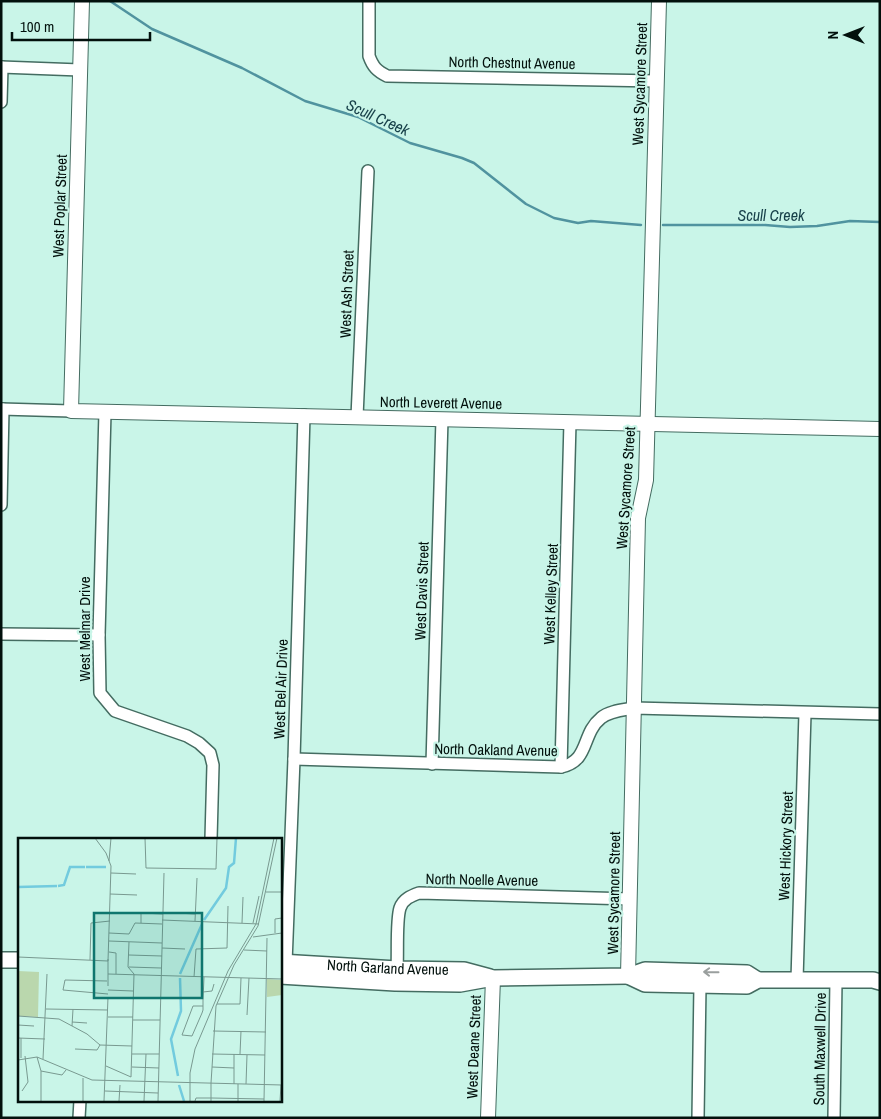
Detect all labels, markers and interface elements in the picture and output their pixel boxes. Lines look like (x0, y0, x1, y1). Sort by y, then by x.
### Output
scale bar (12, 10, 150, 42)
north arrow (821, 10, 871, 60)
text: 100 m (20, 16, 54, 37)
street label: West Sycamore Street (627, 22, 652, 146)
text: N (824, 31, 842, 39)
street label: North Chestnut Avenue (448, 51, 576, 74)
water label: Scull Creek (343, 93, 414, 141)
street label: West Poplar Street (47, 154, 72, 258)
water label: Scull Creek (737, 204, 805, 226)
street label: West Ash Street (334, 249, 359, 338)
street label: North Leverett Avenue (380, 391, 502, 414)
street label: West Sycamore Street (611, 425, 640, 550)
street label: West Davis Street (409, 541, 434, 641)
street label: West Kelley Street (538, 543, 563, 645)
street label: West Melmar Drive (74, 576, 95, 682)
street label: West Bel Air Drive (268, 638, 293, 739)
street label: North Oakland Avenue (434, 738, 558, 761)
street label: West Hickory Street (773, 790, 798, 901)
street label: West Sycamore Street (602, 831, 625, 955)
inset map (18, 838, 281, 1102)
street label: North Noelle Avenue (426, 868, 539, 891)
street label: North Garland Avenue (327, 954, 449, 980)
one-way arrow (704, 967, 720, 976)
street label: South Maxwell Drive (808, 992, 831, 1106)
street label: West Deane Street (461, 994, 486, 1099)

